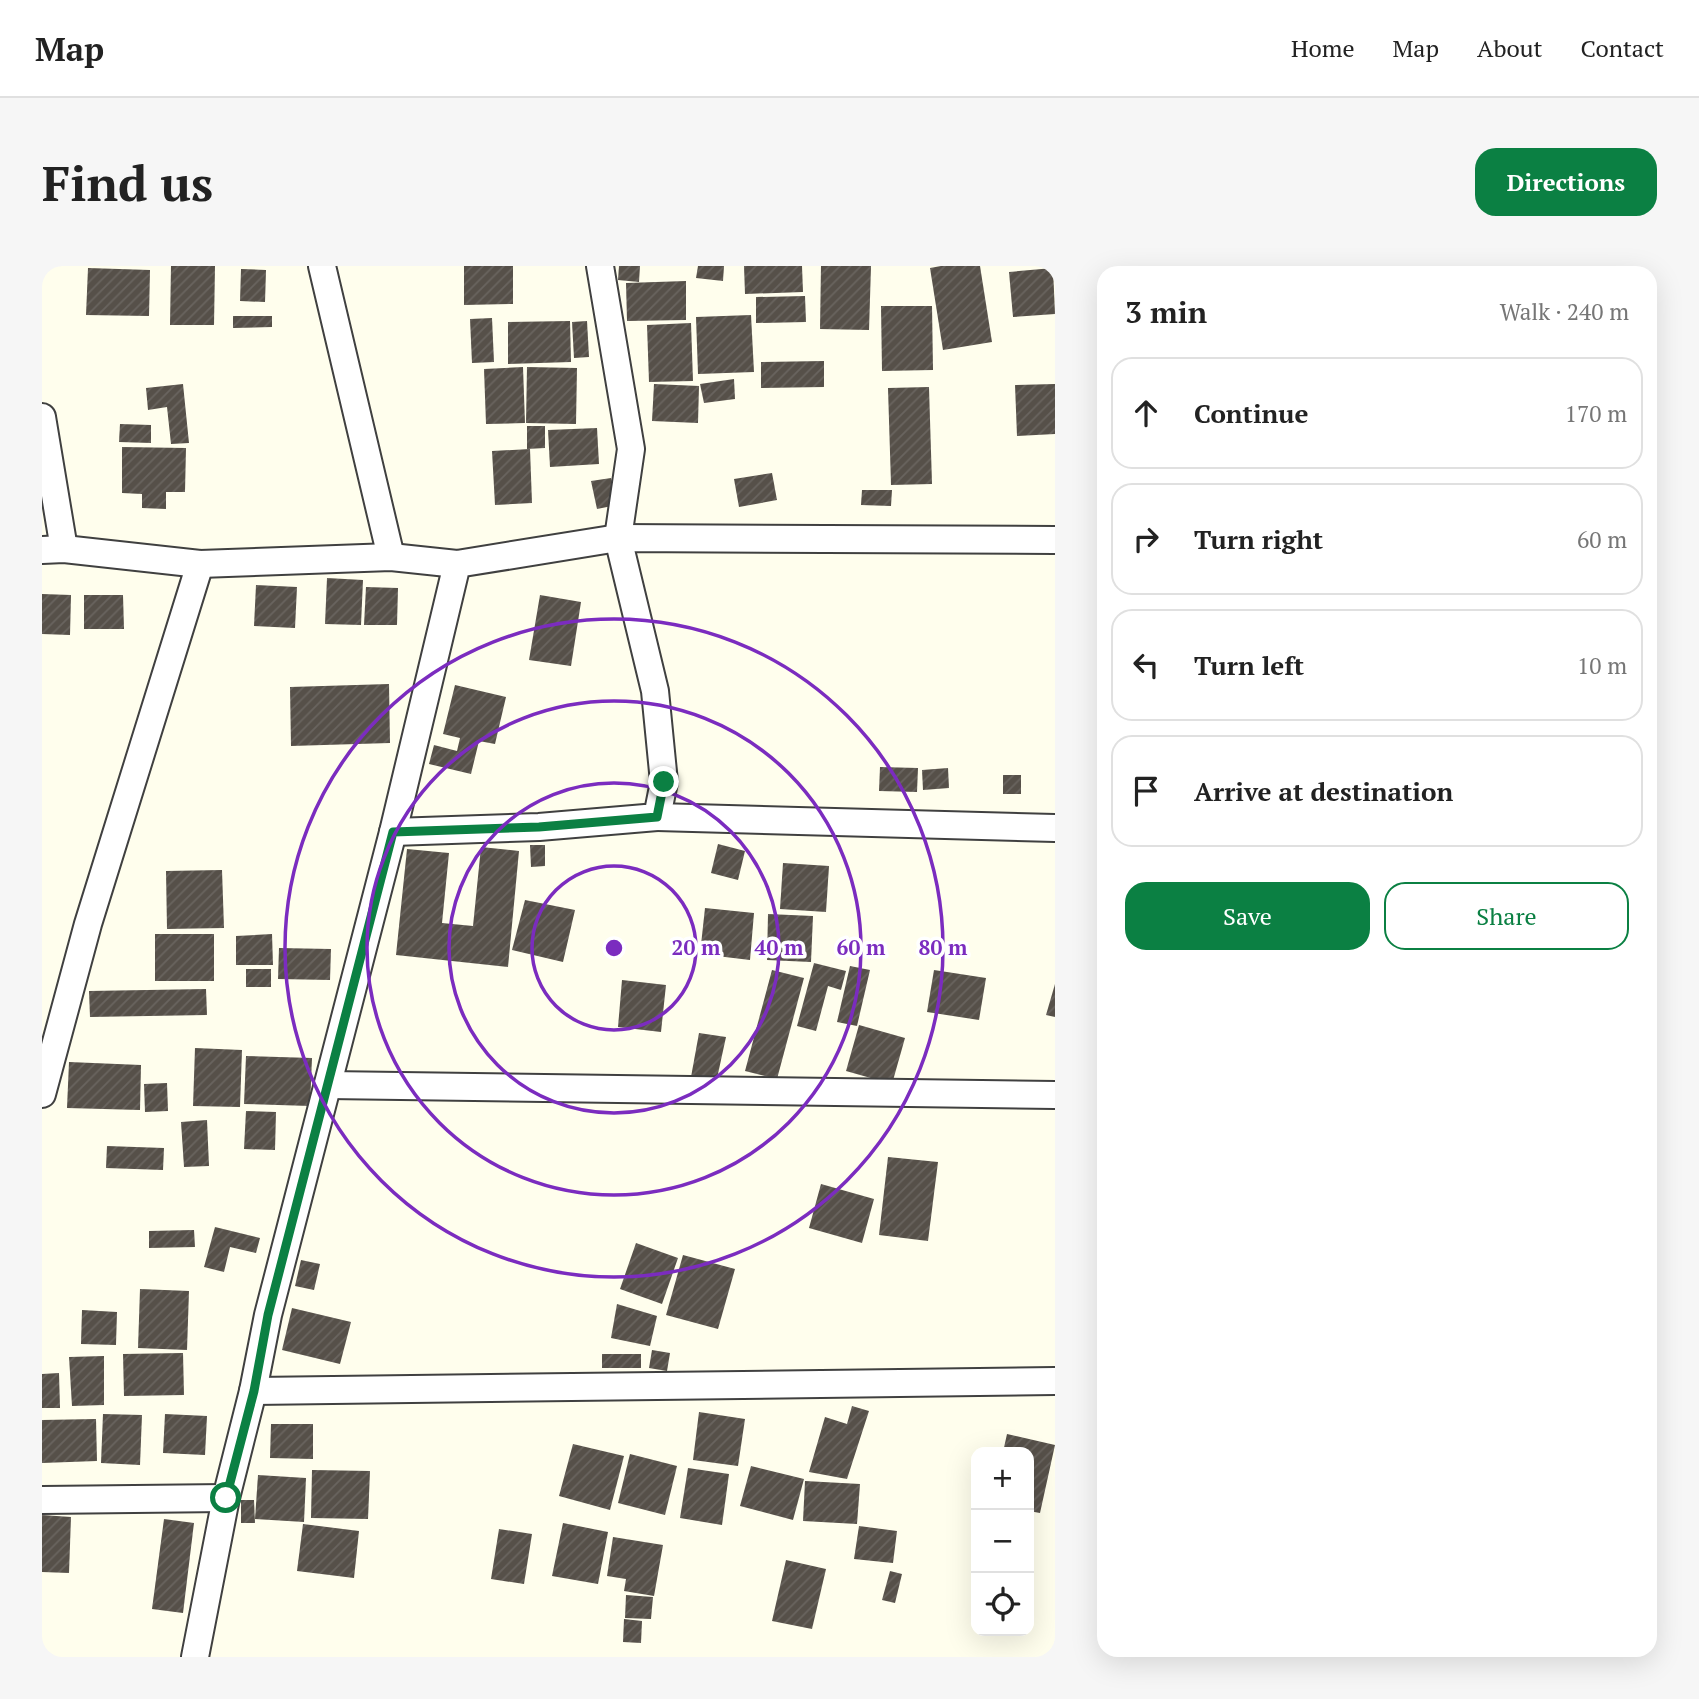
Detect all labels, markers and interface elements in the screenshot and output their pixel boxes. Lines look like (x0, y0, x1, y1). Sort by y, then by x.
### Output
text: Map (35, 27, 104, 70)
text: Home (1291, 32, 1355, 64)
text: Map (1393, 32, 1439, 64)
text: About (1477, 32, 1543, 64)
text: Contact (1581, 32, 1664, 64)
button: Directions (1475, 148, 1657, 216)
text: Find us (42, 150, 213, 215)
text: 3 min (1125, 292, 1207, 332)
text: Walk · 240 m (1500, 296, 1629, 327)
icon: ahead (1127, 394, 1165, 432)
text: Continue (1194, 396, 1308, 430)
text: 170 m (1565, 398, 1627, 429)
icon: right (1127, 520, 1165, 558)
text: Turn right (1194, 522, 1323, 556)
text: 60 m (1577, 524, 1627, 555)
icon: left (1127, 646, 1165, 684)
text: Turn left (1194, 648, 1304, 682)
text: 10 m (1577, 650, 1627, 681)
route end (648, 766, 679, 797)
icon: arrive (1127, 772, 1165, 810)
text: Arrive at destination (1194, 774, 1453, 808)
button: Save (1125, 882, 1370, 950)
button: Share (1384, 882, 1629, 950)
text: 20 m (672, 933, 721, 961)
text: 40 m (755, 933, 804, 961)
text: 60 m (837, 933, 886, 961)
text: 80 m (919, 933, 968, 961)
centre of rings (602, 936, 626, 960)
map controls (971, 1447, 1034, 1636)
button: + (971, 1447, 1034, 1510)
route start (210, 1482, 241, 1513)
button: − (971, 1510, 1034, 1573)
button: locate (971, 1573, 1034, 1636)

